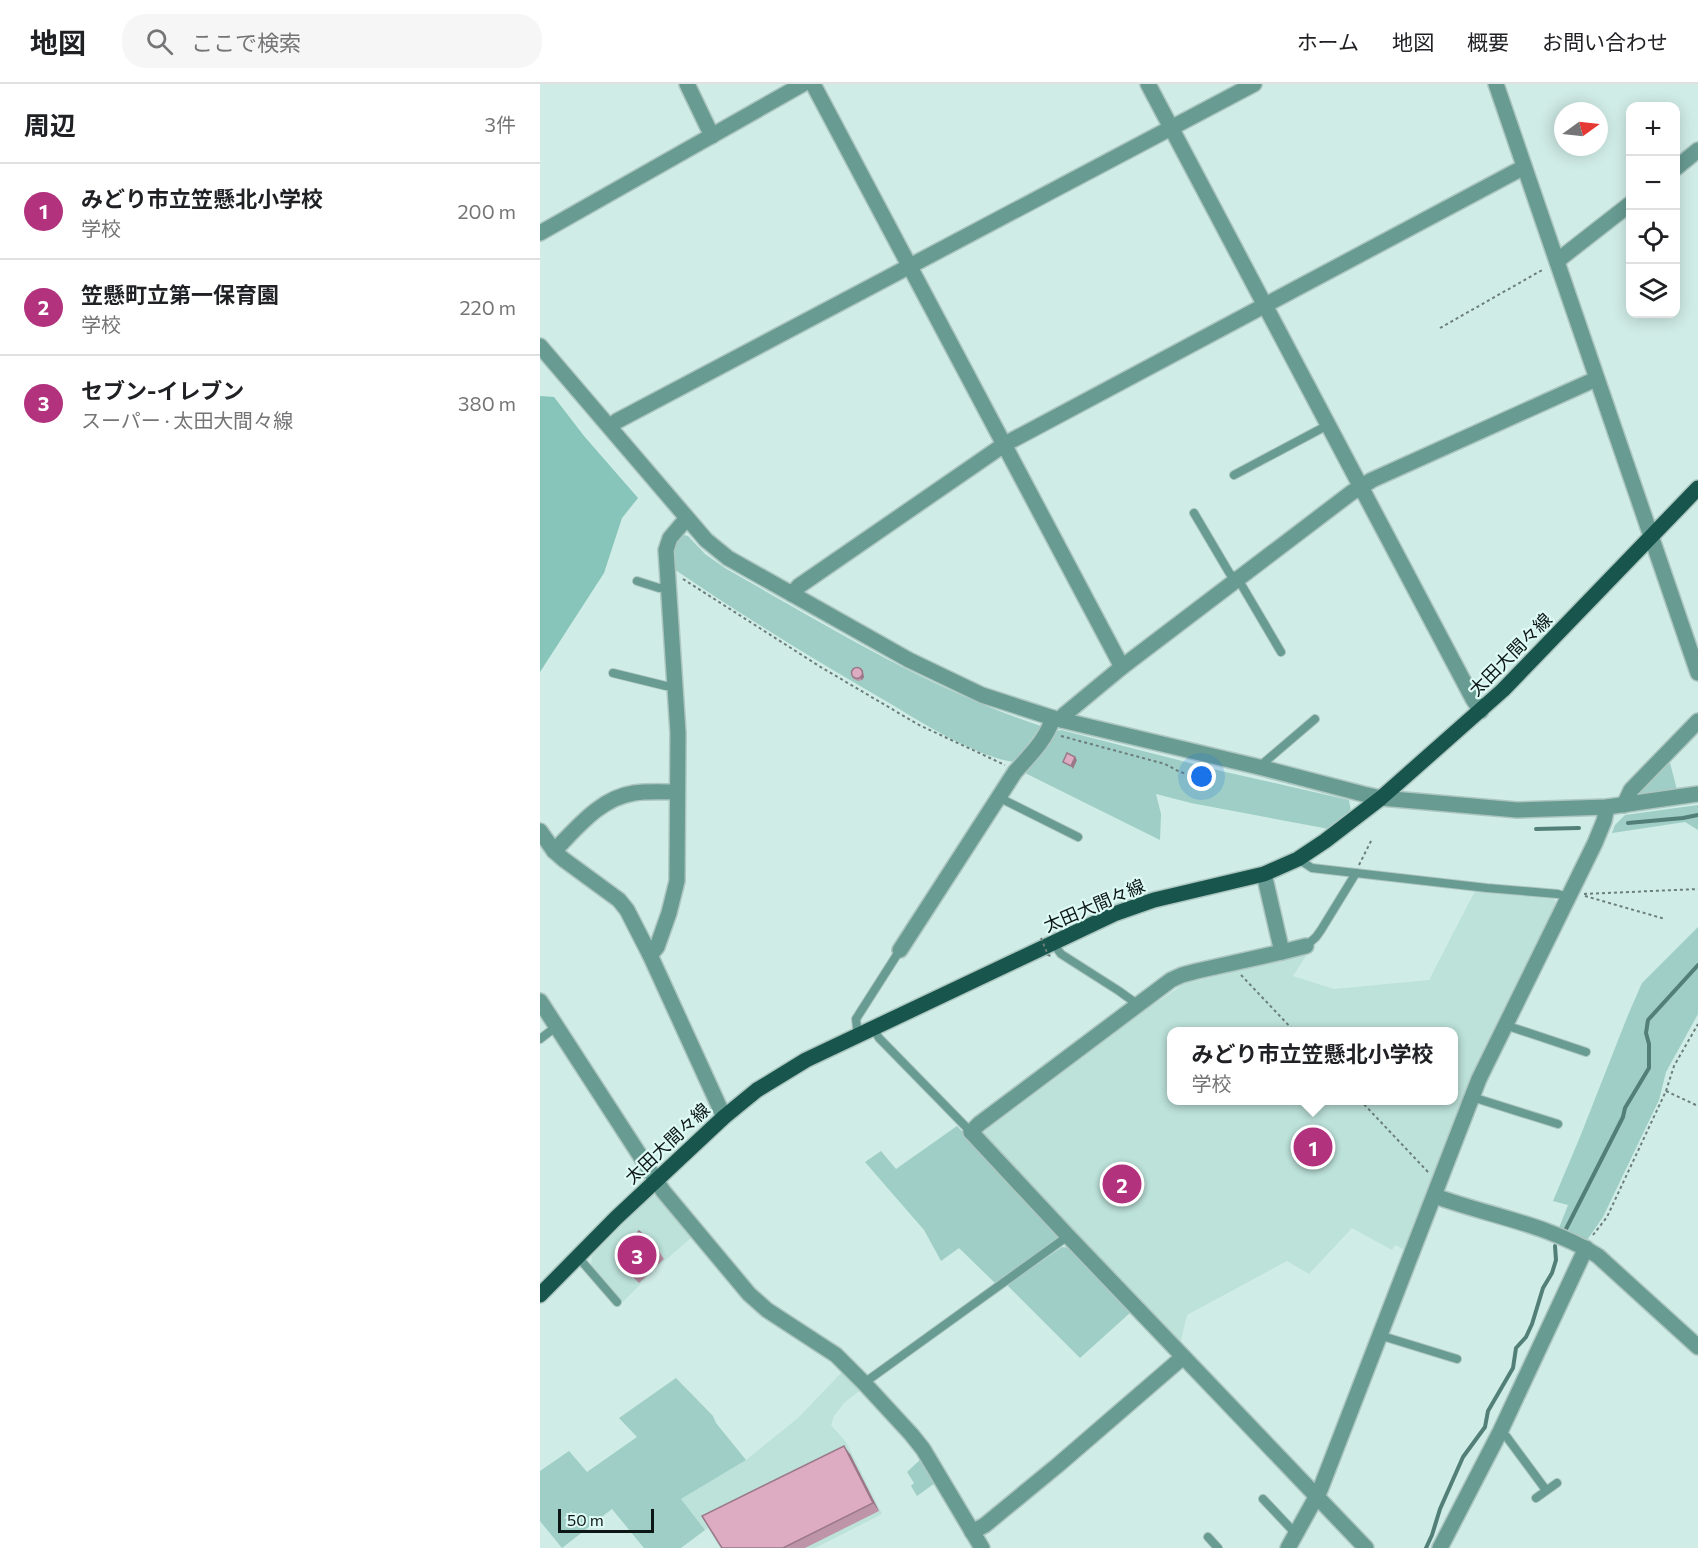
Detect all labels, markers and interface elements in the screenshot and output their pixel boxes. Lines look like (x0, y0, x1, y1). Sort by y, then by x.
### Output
search box (122, 14, 542, 68)
text: 地図 (30, 25, 86, 59)
icon: search (143, 25, 176, 58)
text: ここで検索 (191, 29, 301, 56)
text: ホーム (1297, 29, 1359, 54)
text: 地図 (1392, 29, 1434, 54)
text: 概要 (1467, 29, 1509, 54)
text: お問い合わせ (1542, 29, 1668, 54)
north arrow (1554, 102, 1608, 156)
map controls (1626, 102, 1680, 318)
button: + (1626, 102, 1680, 156)
text: 周辺 (24, 109, 76, 140)
text: 3件 (485, 112, 516, 136)
button: − (1626, 156, 1680, 210)
text: みどり市立笠懸北小学校 (81, 185, 323, 212)
text: 1 (39, 199, 48, 223)
text: 200 m (458, 199, 516, 223)
button: locate (1626, 210, 1680, 264)
text: 学校 (81, 216, 121, 240)
button: layers (1626, 264, 1680, 318)
text: 笠懸町立第一保育園 (81, 281, 279, 308)
text: 2 (38, 295, 49, 319)
text: 220 m (460, 295, 516, 319)
text: 学校 (81, 312, 121, 336)
text: セブン-イレブン (81, 377, 244, 404)
text: 3 (38, 391, 49, 415)
text: 380 m (458, 391, 516, 415)
text: スーパー · 太田大間々線 (81, 408, 293, 432)
street label: 太田大間々線 (1464, 608, 1556, 700)
your location (1187, 762, 1216, 791)
street label: 太田大間々線 (1040, 874, 1148, 936)
popup (1167, 1027, 1458, 1105)
text: みどり市立笠懸北小学校 (1191, 1040, 1434, 1067)
text: 学校 (1191, 1071, 1231, 1095)
street label: 太田大間々線 (620, 1098, 714, 1188)
pin: 1 (1294, 1124, 1332, 1170)
pin: 2 (1102, 1162, 1142, 1206)
pin: 3 (618, 1232, 656, 1278)
scale bar (558, 1506, 654, 1534)
text: 50 m (567, 1510, 604, 1529)

